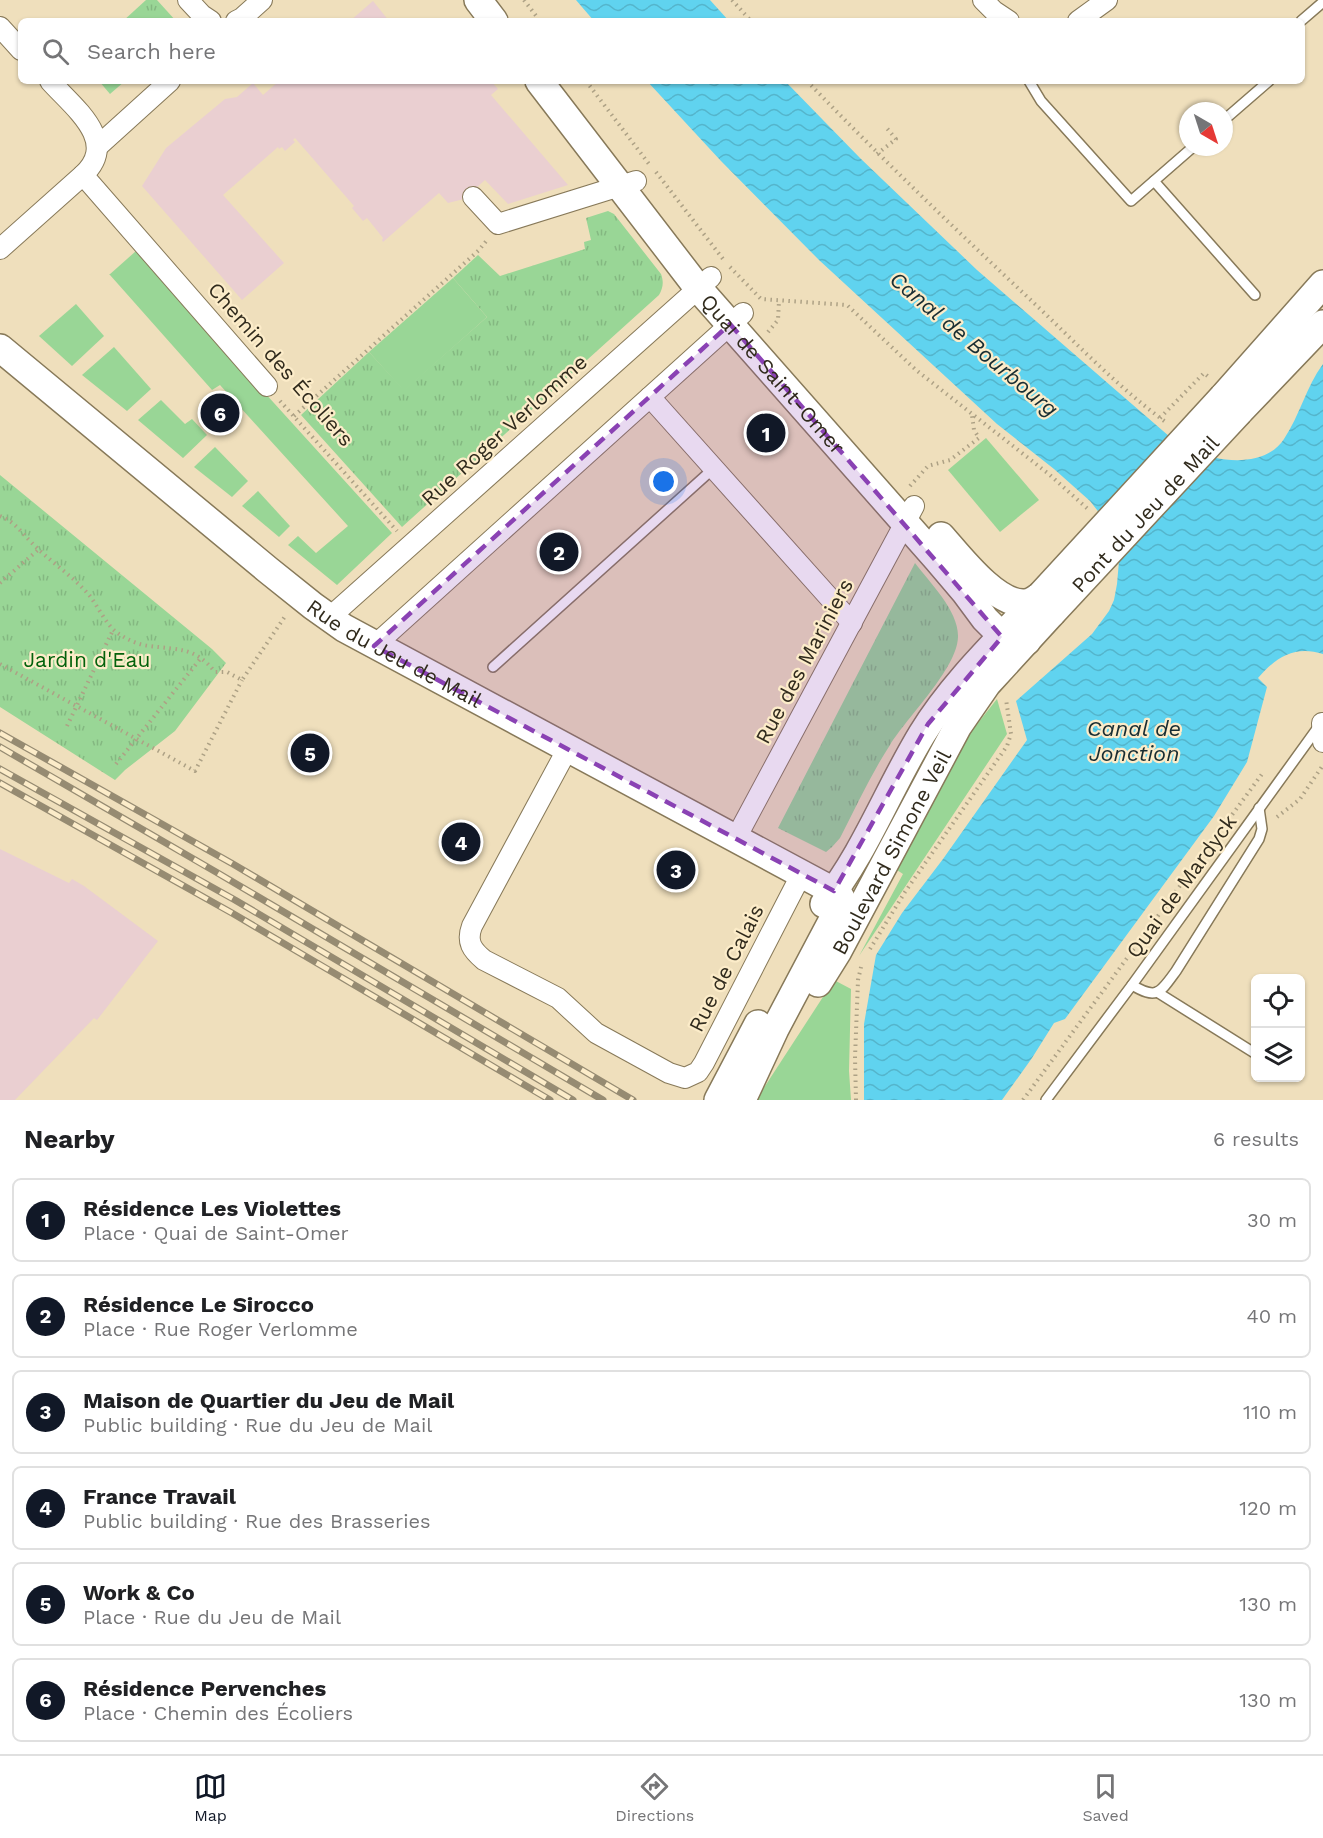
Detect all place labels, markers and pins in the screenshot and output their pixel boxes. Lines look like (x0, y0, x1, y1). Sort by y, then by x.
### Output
pin: 6 (200, 390, 240, 436)
pin: 1 (746, 410, 786, 456)
pin: 2 (540, 530, 578, 574)
pin: 5 (290, 730, 330, 776)
pin: 4 (442, 820, 480, 864)
pin: 3 (656, 848, 696, 892)

